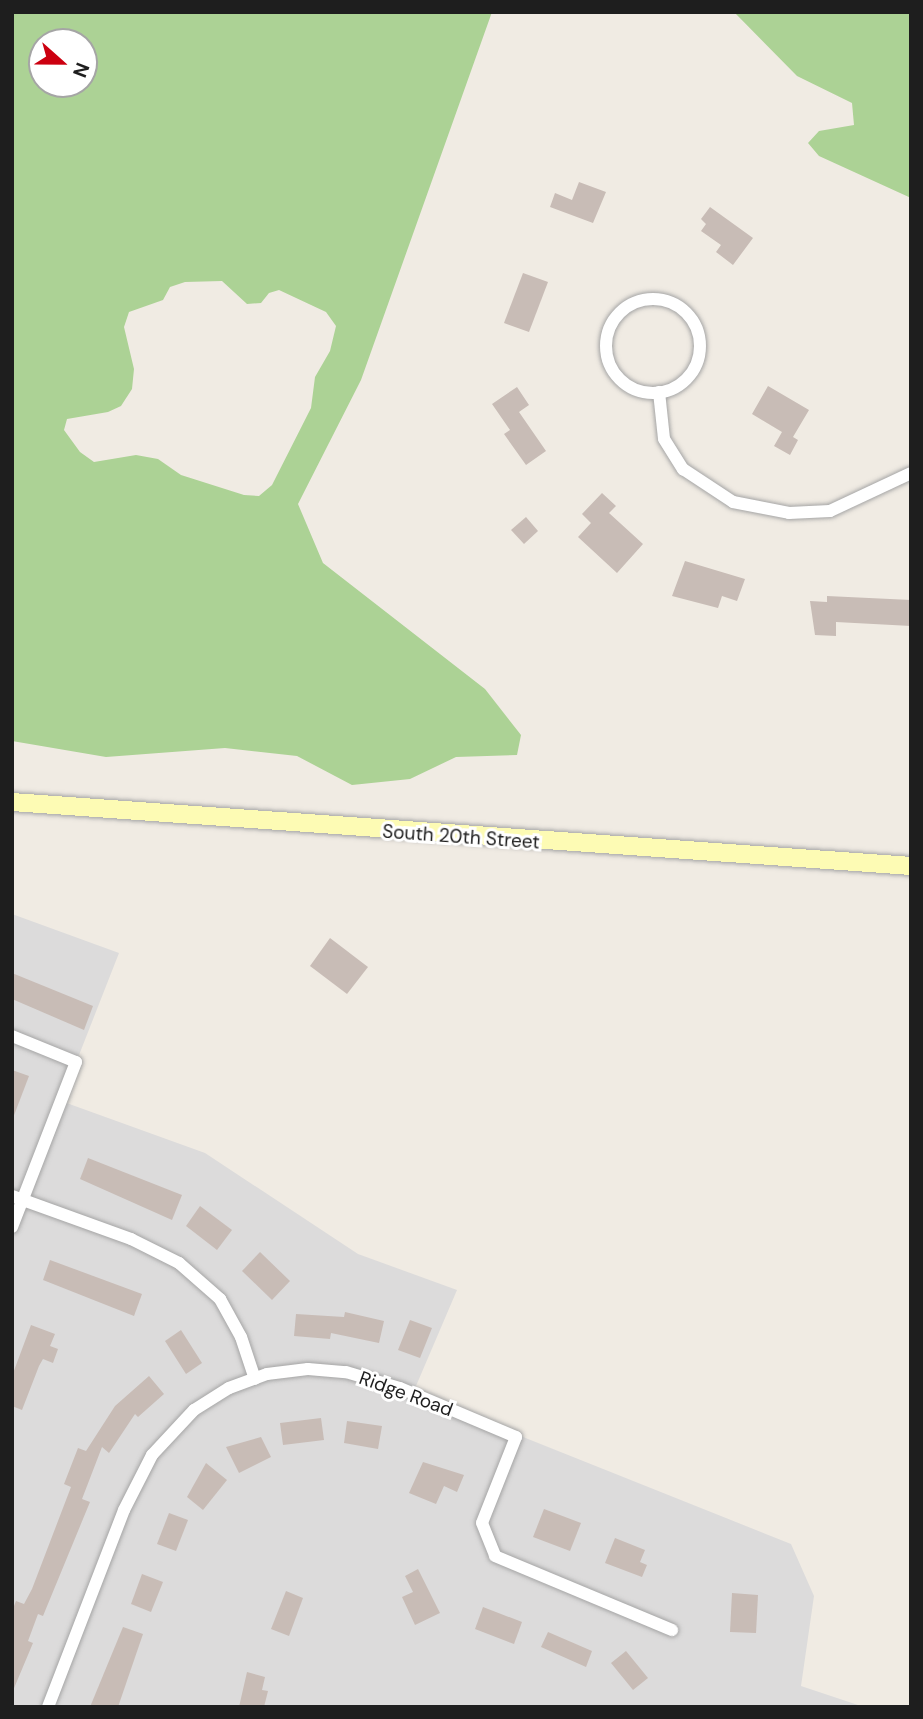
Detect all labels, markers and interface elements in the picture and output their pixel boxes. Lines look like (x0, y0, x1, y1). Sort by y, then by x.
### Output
north arrow (28, 28, 98, 98)
text: N (67, 59, 95, 81)
street label: South 20th Street (382, 820, 540, 854)
street label: Ridge Road (356, 1367, 456, 1421)

